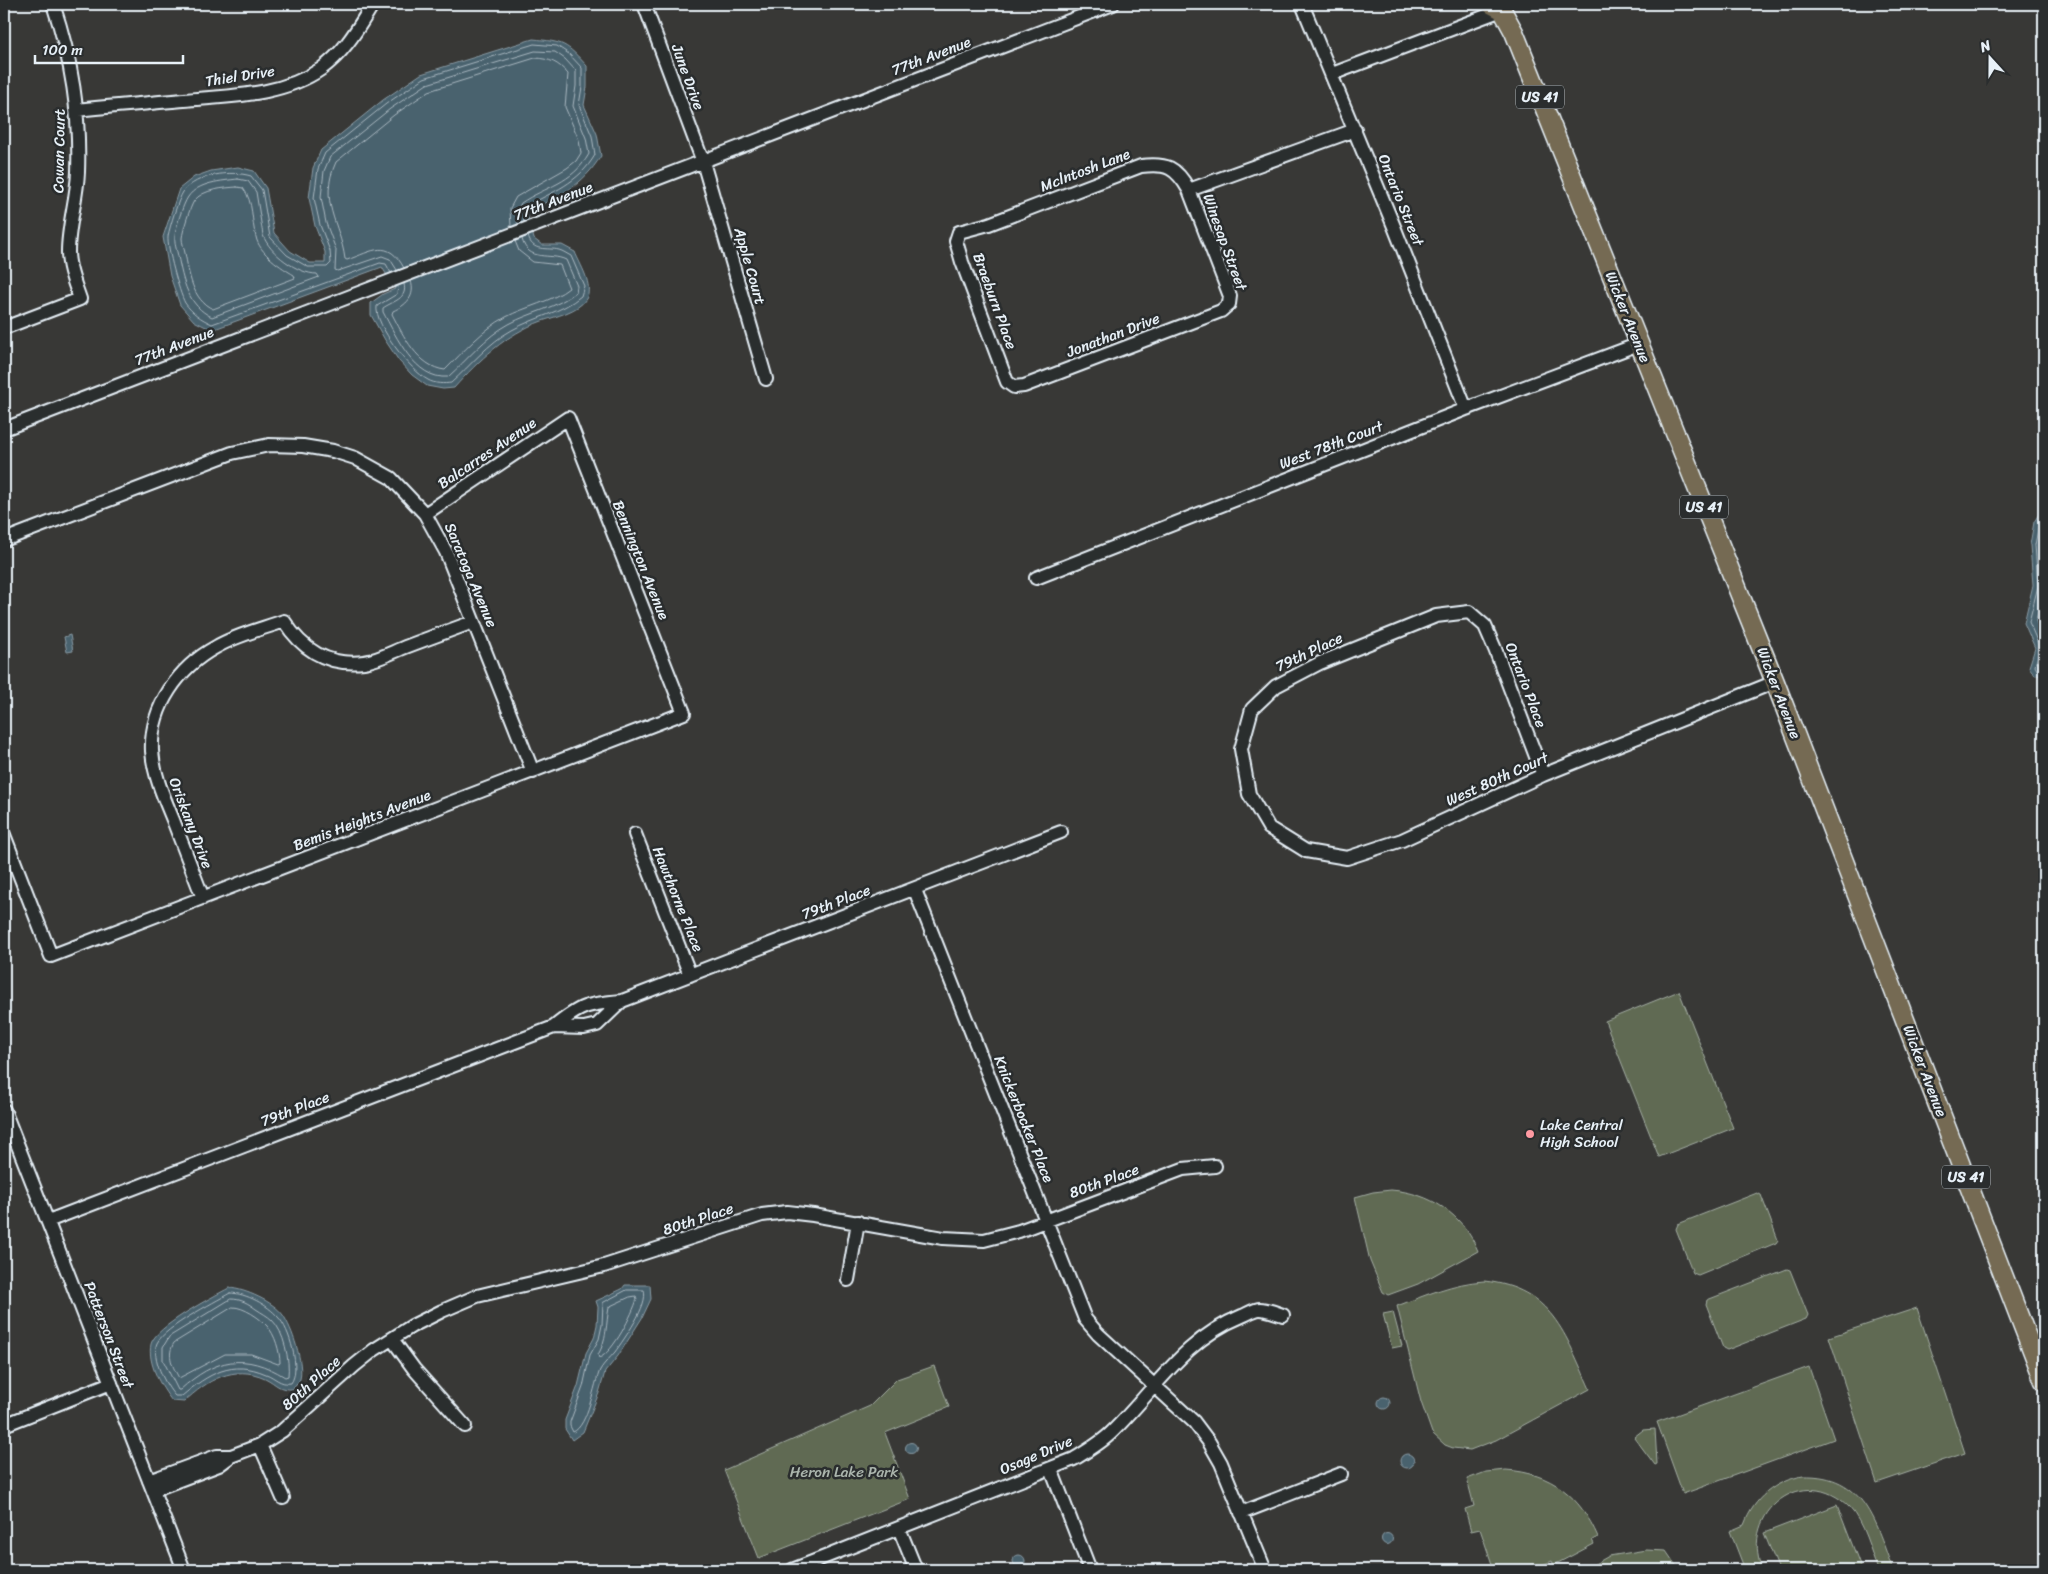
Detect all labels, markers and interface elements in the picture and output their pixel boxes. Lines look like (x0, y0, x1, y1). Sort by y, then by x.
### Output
street label: 77th Avenue (887, 29, 975, 83)
scale bar (35, 32, 182, 64)
north arrow (1966, 32, 2016, 82)
text: N (1976, 33, 1995, 60)
text: 100 m (42, 37, 83, 63)
street label: June Drive (664, 39, 712, 114)
street label: Thiel Drive (203, 58, 277, 94)
road number: US 41 (1516, 85, 1564, 108)
street label: Cowan Court (45, 108, 73, 193)
street label: Mclntosh Lane (1036, 141, 1134, 199)
street label: Ontario Street (1371, 150, 1432, 251)
street label: 77th Avenue (509, 174, 597, 228)
street label: Winesap Street (1195, 190, 1255, 295)
street label: Apple Court (726, 223, 774, 308)
street label: Braeburn Place (965, 249, 1025, 353)
street label: Wicker Avenue (1598, 267, 1658, 367)
street label: Jonathan Drive (1062, 305, 1164, 365)
street label: 77th Avenue (130, 319, 218, 373)
street label: Balcarres Avenue (432, 410, 542, 496)
street label: West 78th Court (1275, 413, 1388, 477)
street label: Bennington Avenue (605, 496, 677, 624)
road number: US 41 (1680, 496, 1728, 518)
street label: Saratoga Avenue (437, 518, 505, 632)
street label: 79th Place (1271, 625, 1347, 679)
street label: Ontario Place (1498, 639, 1554, 732)
street label: Wicker Avenue (1750, 643, 1809, 743)
street label: West 80th Court (1441, 744, 1553, 813)
street label: Oriskany Drive (162, 773, 220, 873)
street label: Bemis Heights Avenue (289, 782, 435, 858)
street label: Hawthorne Place (645, 842, 711, 956)
street label: 79th Place (798, 877, 875, 927)
street label: Wicker Avenue (1896, 1021, 1955, 1121)
street label: Knickerbocker Place (987, 1052, 1061, 1186)
street label: 79th Place (257, 1084, 334, 1134)
place label: Lake Central High School (1540, 1112, 1623, 1155)
marker: Lake Central High School (1524, 1128, 1536, 1140)
street label: 80th Place (1065, 1156, 1143, 1206)
road number: US 41 (1942, 1166, 1990, 1188)
street label: 80th Place (659, 1195, 737, 1243)
street label: Patterson Street (77, 1278, 142, 1393)
street label: 80th Place (275, 1349, 347, 1417)
street label: Osage Drive (995, 1428, 1077, 1482)
park label: Heron Lake Park (790, 1459, 898, 1485)

